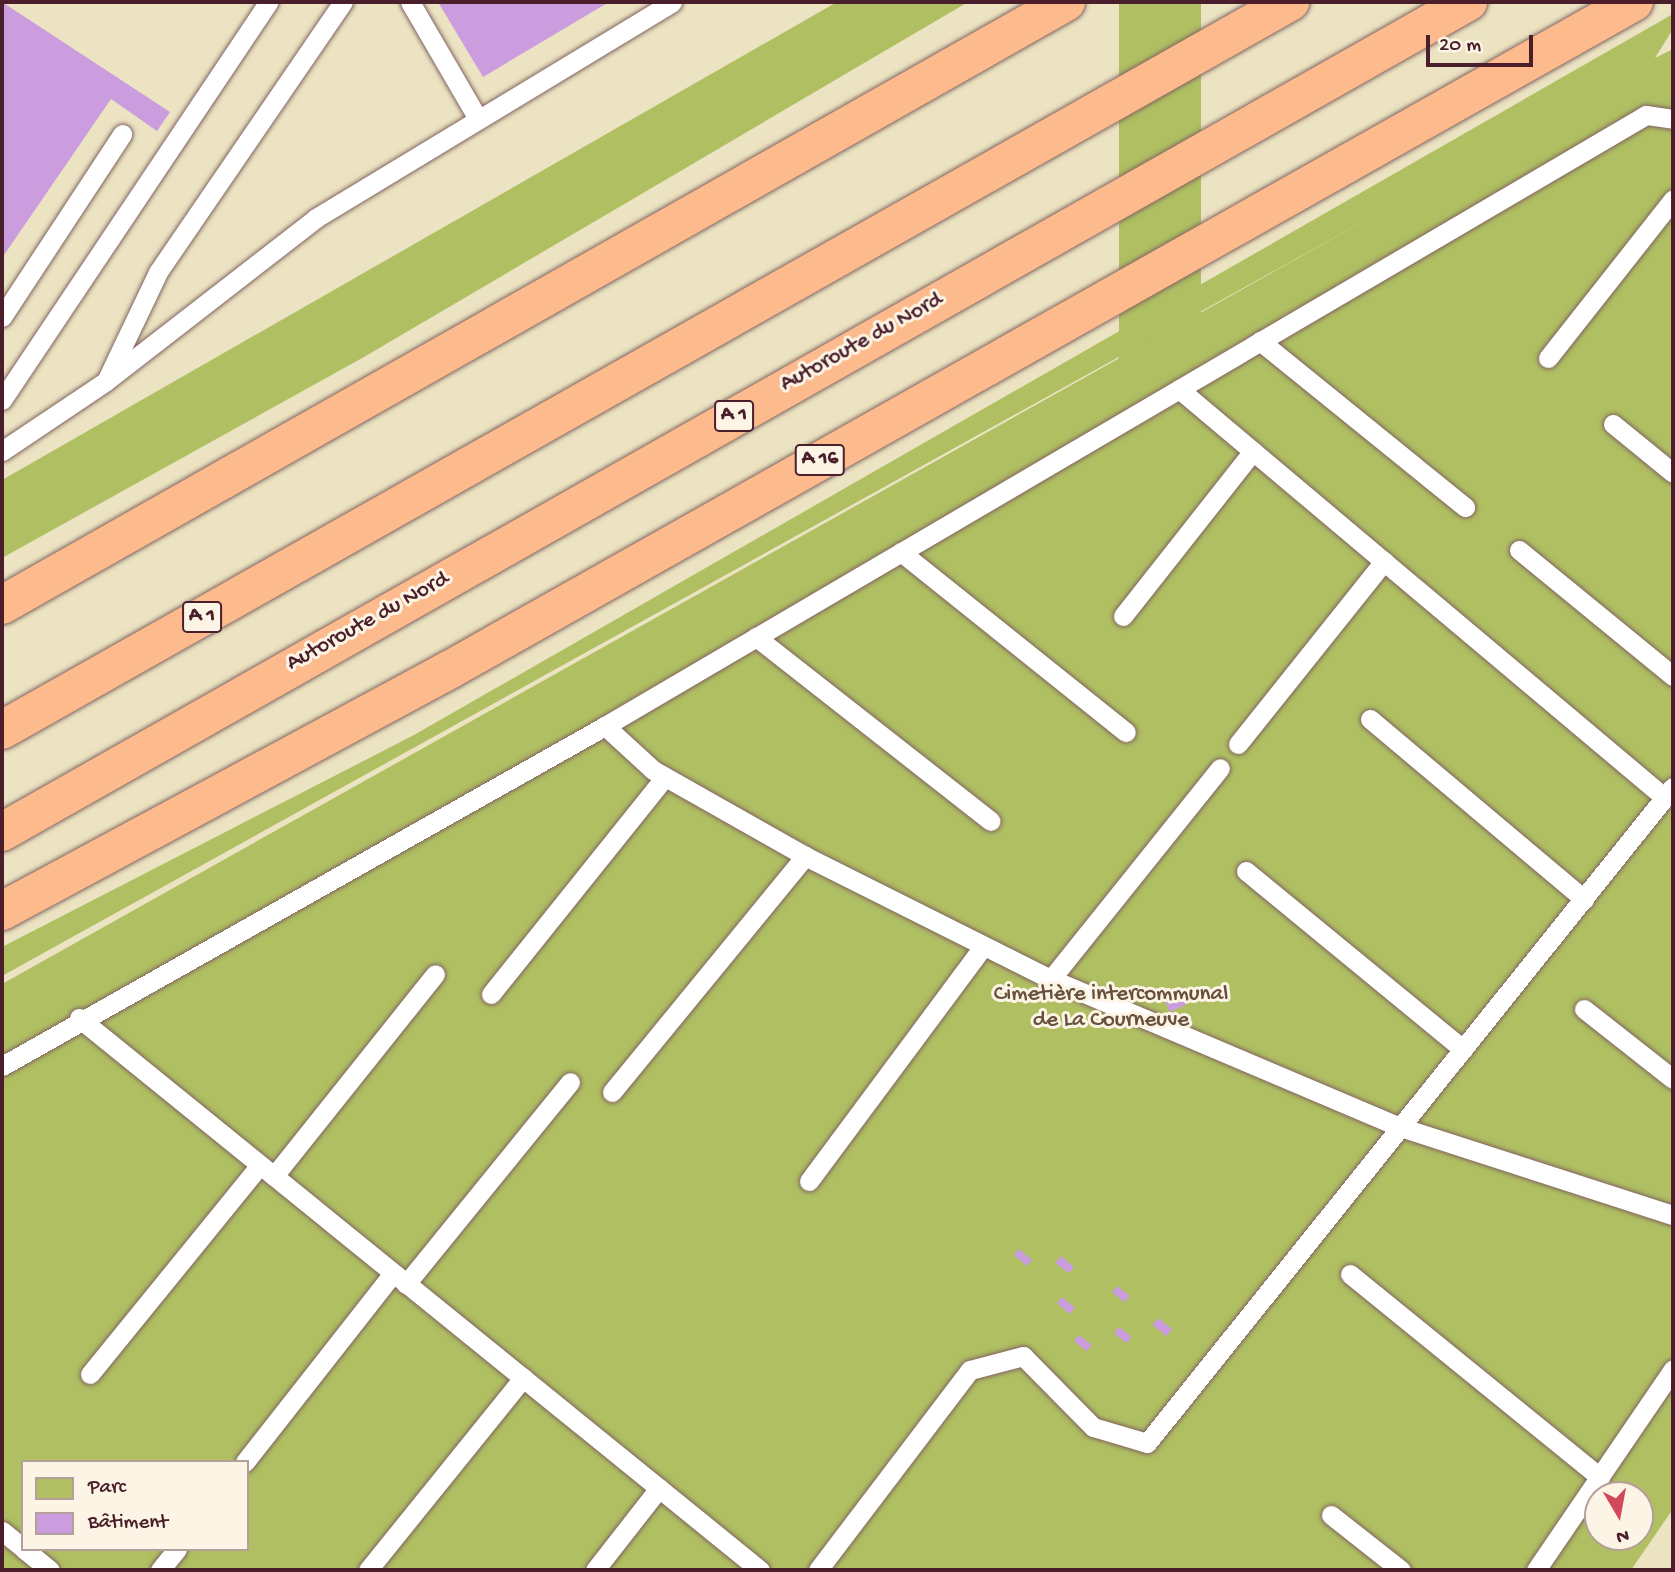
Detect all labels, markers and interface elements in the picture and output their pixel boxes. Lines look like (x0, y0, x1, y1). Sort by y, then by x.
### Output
scale bar (1430, 21, 1537, 65)
text: 20 m (1439, 34, 1481, 59)
street label: Autoroute du Nord (776, 287, 948, 399)
road number: A 1 (713, 398, 755, 434)
road number: A 16 (794, 442, 846, 477)
street label: Autoroute du Nord (282, 566, 454, 678)
road number: A 1 (181, 600, 223, 634)
park label: Cimetière intercommunal de La Courneuve (994, 981, 1228, 1035)
legend (21, 1460, 248, 1551)
text: Parc (88, 1476, 126, 1501)
north arrow (1584, 1481, 1654, 1551)
text: Bâtiment (88, 1511, 168, 1536)
text: N (1614, 1523, 1630, 1548)

